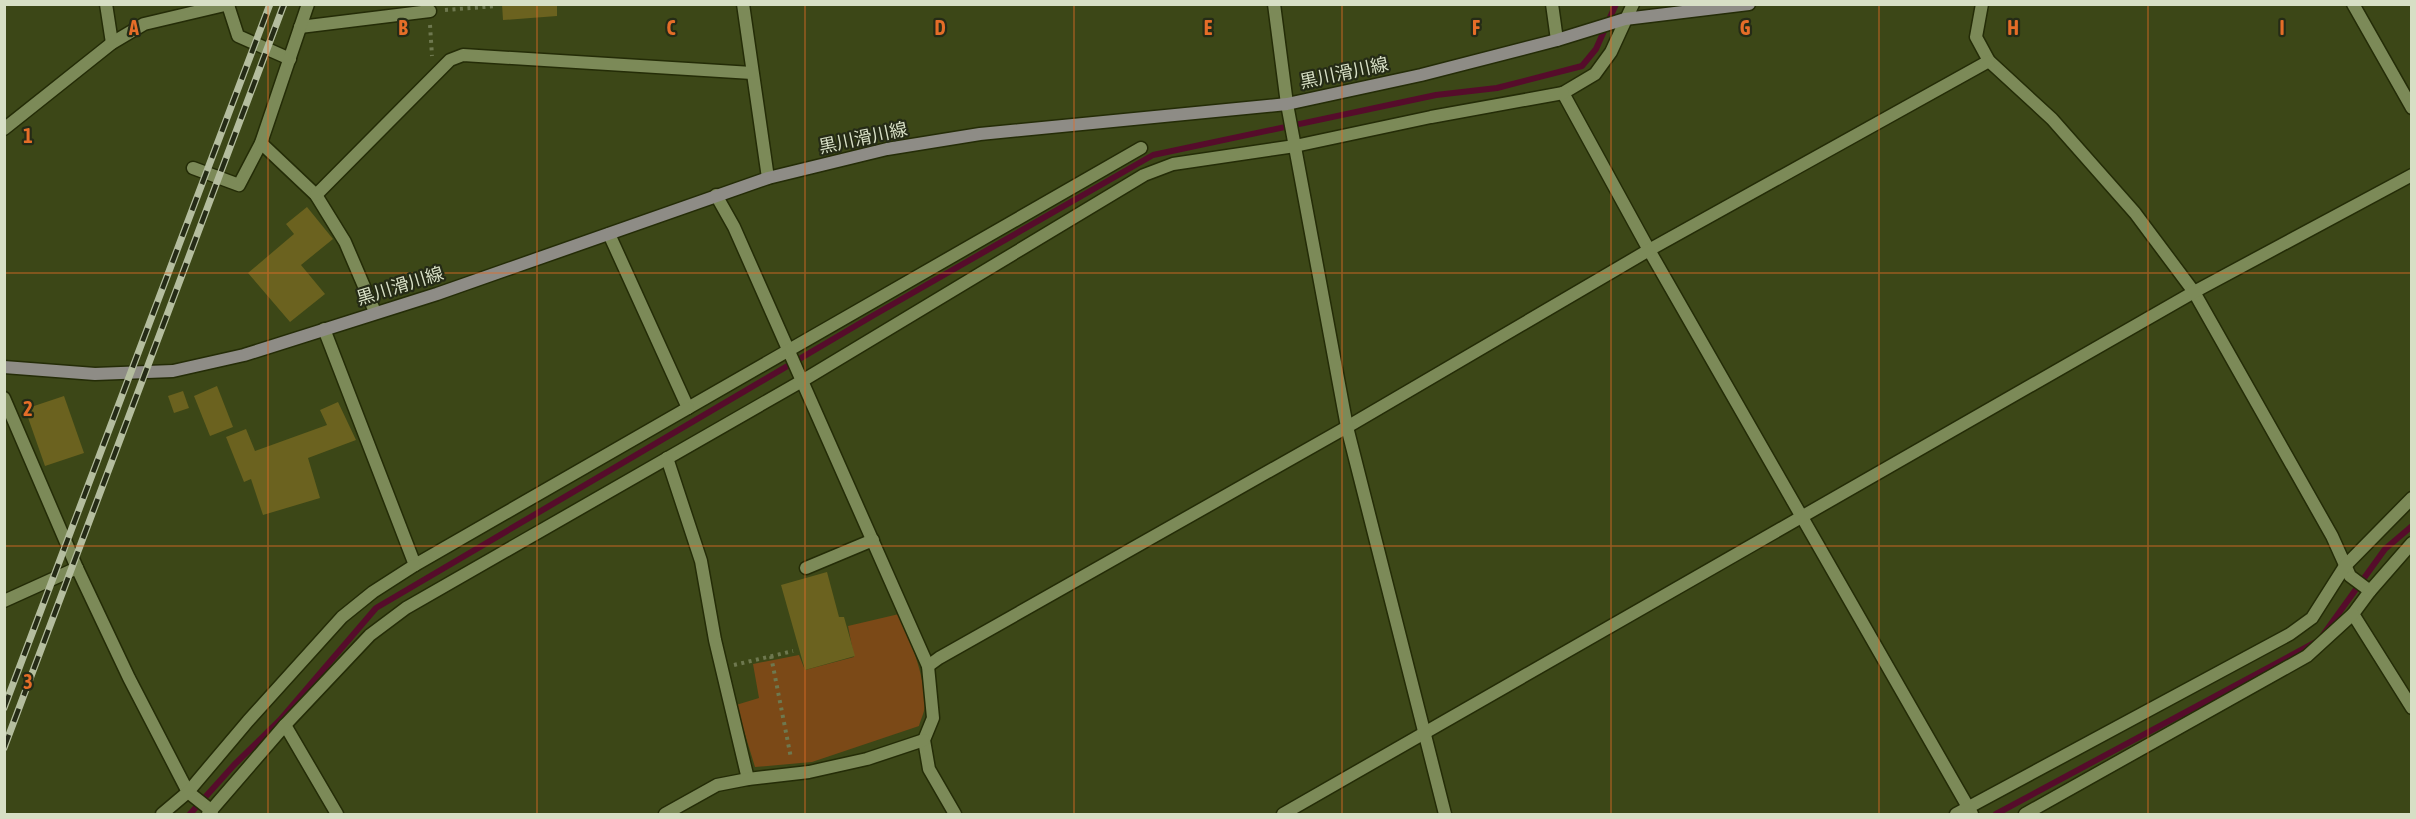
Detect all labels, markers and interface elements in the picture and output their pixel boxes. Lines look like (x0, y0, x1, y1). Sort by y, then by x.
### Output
text: A (128, 16, 139, 39)
text: B (398, 16, 408, 39)
text: C (667, 16, 676, 39)
text: D (934, 16, 946, 39)
text: E (1204, 16, 1213, 39)
text: F (1472, 16, 1480, 39)
text: G (1740, 16, 1751, 39)
text: H (2007, 16, 2019, 39)
text: I (2279, 16, 2285, 39)
street label: 黒川滑川線 (1298, 53, 1390, 92)
street label: 黒川滑川線 (817, 118, 909, 157)
text: 1 (23, 124, 33, 147)
street label: 黒川滑川線 (354, 262, 446, 309)
text: 2 (23, 397, 33, 420)
text: 3 (23, 670, 33, 693)

